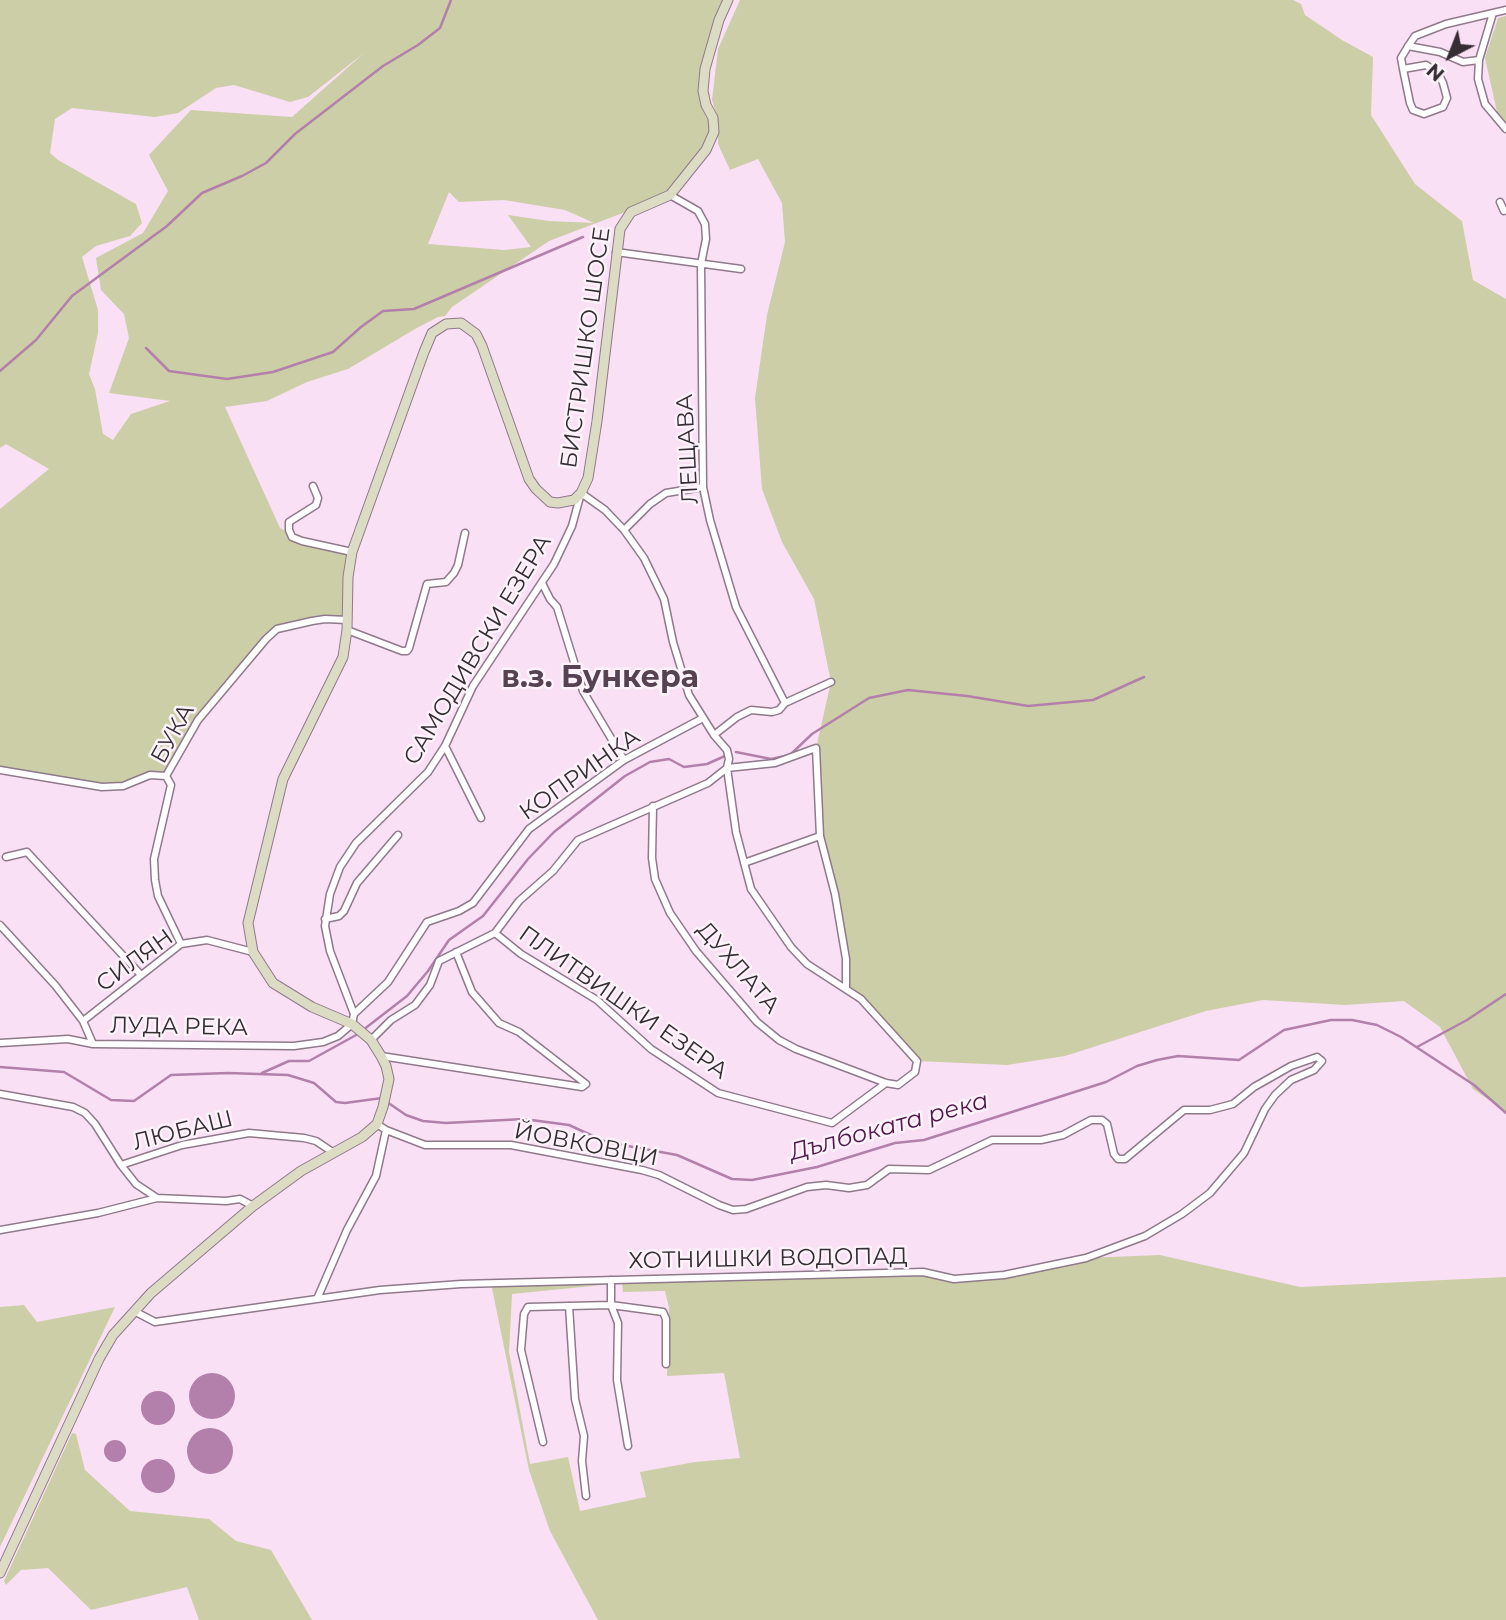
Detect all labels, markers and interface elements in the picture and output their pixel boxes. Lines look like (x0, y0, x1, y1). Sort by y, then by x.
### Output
north arrow (1415, 21, 1485, 91)
text: N (1422, 58, 1449, 86)
street label: БИСТРИШКО ШОСЕ (555, 226, 617, 470)
street label: ЛЕЩАВА (671, 393, 705, 505)
street label: САМОДИВСКИ ЕЗЕРА (398, 530, 558, 770)
district label: в.з. Бункера (501, 660, 699, 696)
street label: БУКА (145, 699, 201, 769)
street label: КОПРИНКА (515, 723, 645, 827)
street label: ДУХЛАТА (691, 917, 785, 1019)
street label: ПЛИТВИШКИ ЕЗЕРА (513, 920, 733, 1086)
street label: СИЛЯН (91, 924, 179, 998)
street label: ЛУДА РЕКА (110, 1012, 248, 1042)
water label: Дълбоката река (786, 1087, 992, 1167)
street label: ЛЮБАШ (130, 1105, 236, 1157)
street label: ЙОВКОВЦИ (512, 1118, 660, 1172)
street label: ХОТНИШКИ ВОДОПАД (628, 1243, 908, 1275)

